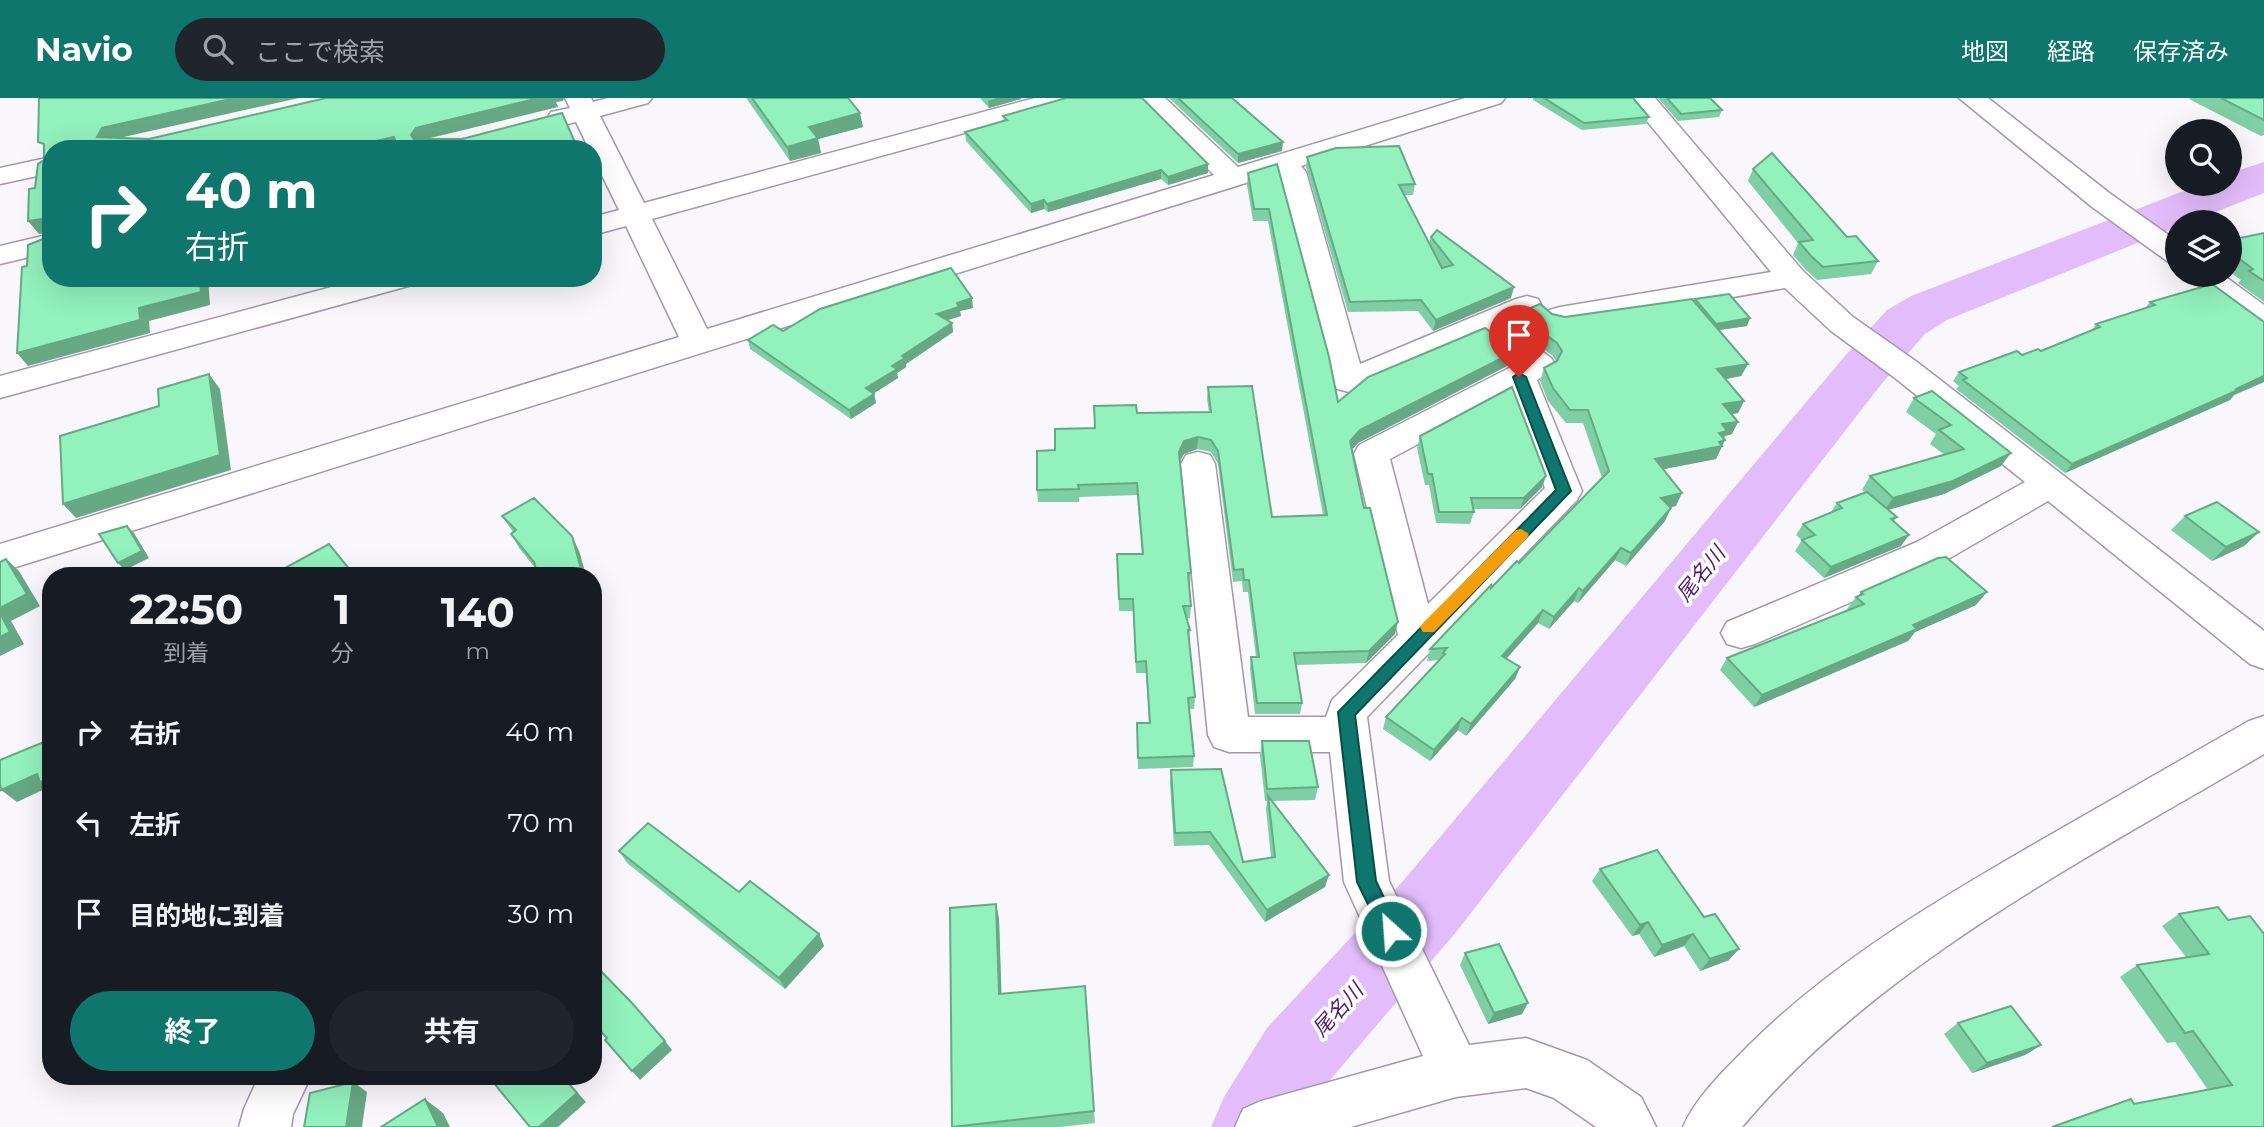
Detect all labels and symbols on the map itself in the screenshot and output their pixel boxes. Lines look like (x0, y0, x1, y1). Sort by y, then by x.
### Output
pin (1489, 305, 1549, 377)
water label: 尾名川 (1671, 540, 1731, 606)
position arrow (1354, 894, 1428, 968)
water label: 尾名川 (1307, 976, 1369, 1041)

